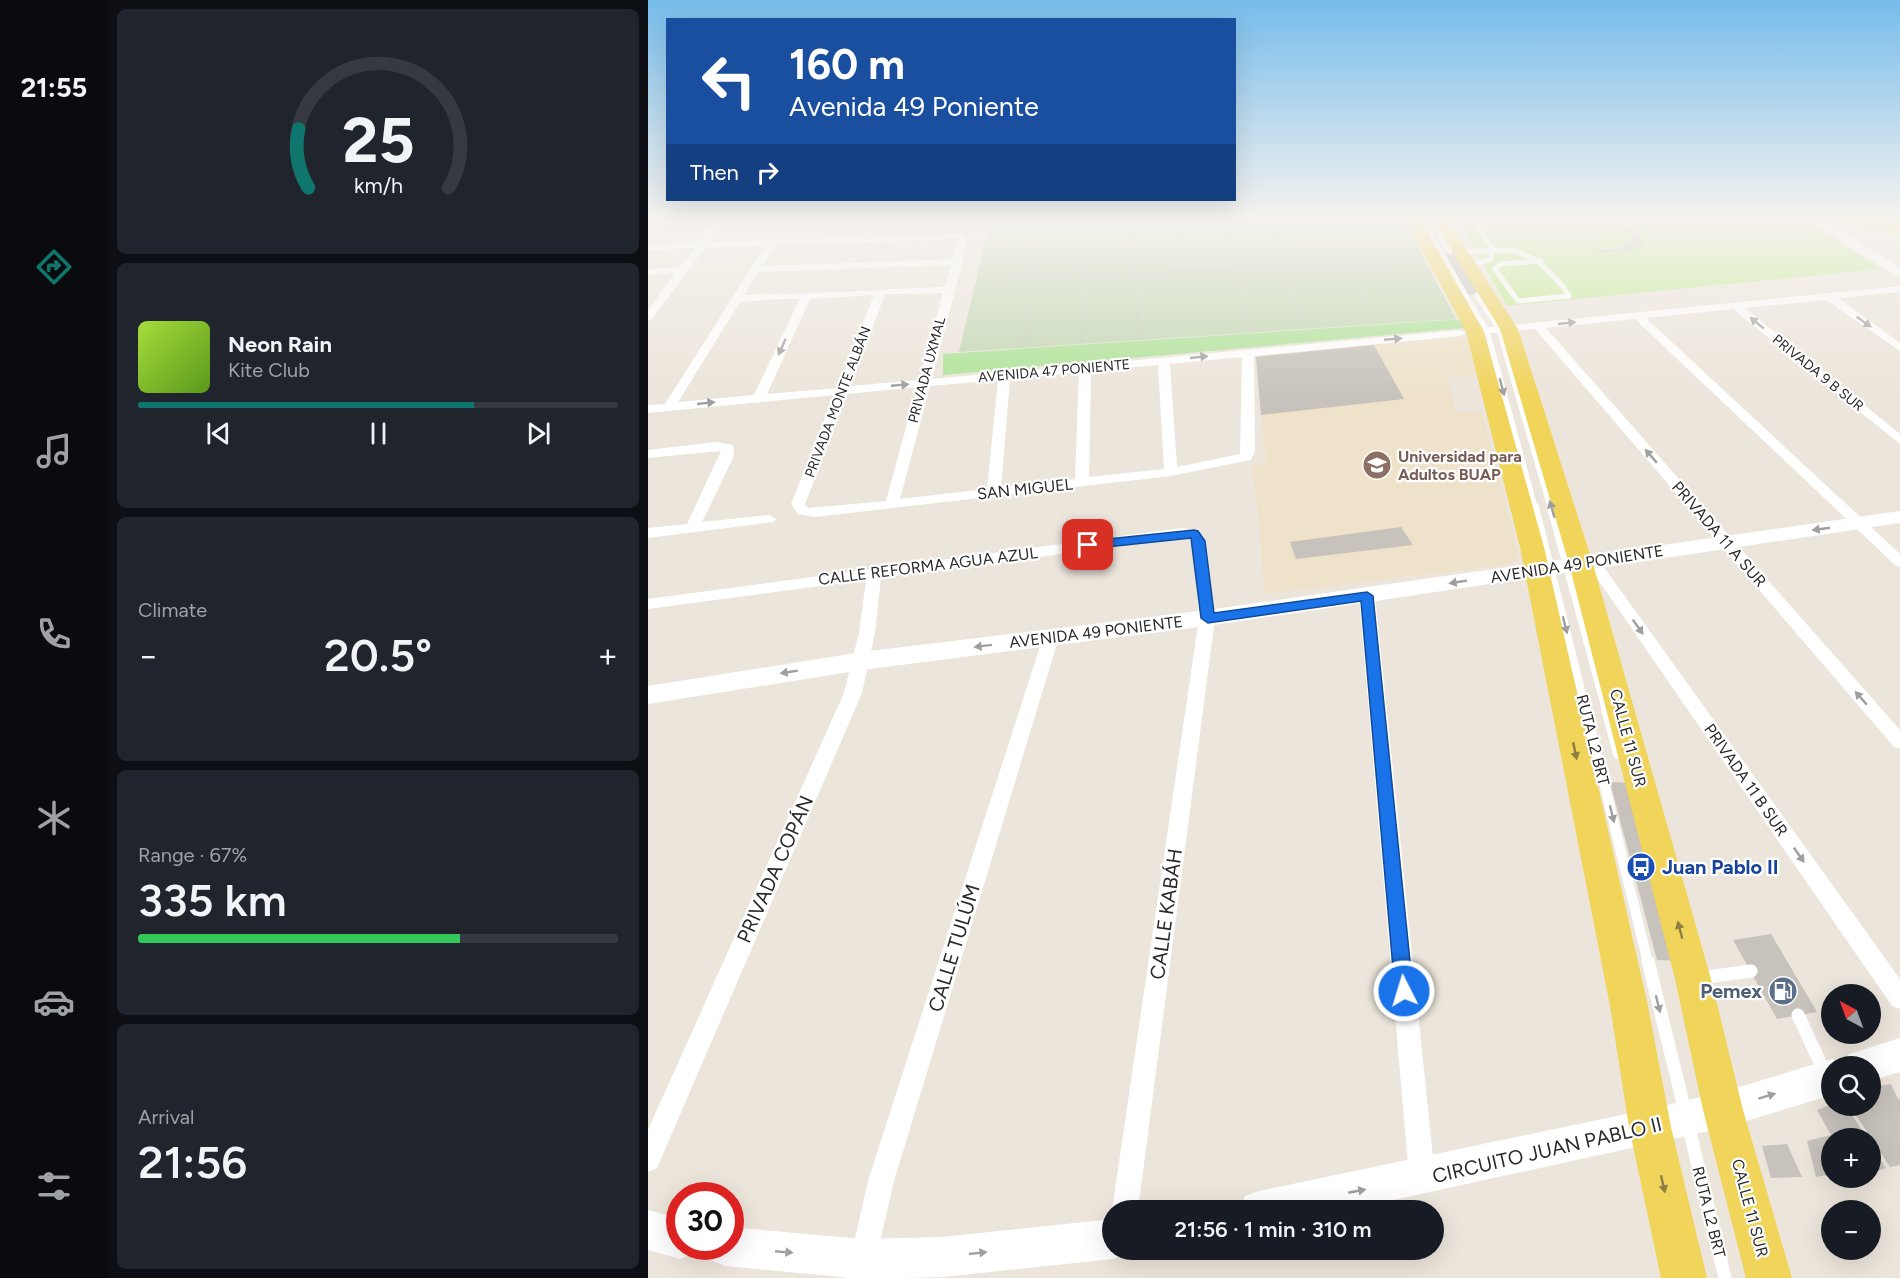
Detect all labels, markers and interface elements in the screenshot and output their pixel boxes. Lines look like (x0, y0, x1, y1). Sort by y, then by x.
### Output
text: 160 m (789, 39, 905, 90)
icon: left (690, 42, 768, 120)
text: 21:55 (21, 71, 87, 104)
text: Avenida 49 Poniente (789, 90, 1039, 123)
text: 25 (342, 104, 414, 179)
icon: right (751, 156, 784, 189)
text: Then (690, 159, 739, 186)
text: km/h (354, 174, 402, 199)
icon: directions (33, 246, 75, 288)
street label: PRIVADA UXMAL (905, 315, 949, 425)
one-way arrow (1855, 316, 1871, 328)
one-way arrow (1750, 317, 1765, 330)
one-way arrow (1557, 318, 1576, 328)
street label: PRIVADA MONTE ALBÁN (801, 324, 875, 480)
text: Neon Rain (228, 331, 332, 358)
street label: PRIVADA 9 B SUR (1769, 331, 1867, 415)
one-way arrow (1384, 334, 1403, 344)
one-way arrow (778, 338, 787, 355)
one-way arrow (1190, 352, 1209, 362)
street label: AVENIDA 47 PONIENTE (977, 356, 1131, 386)
text: Kite Club (228, 358, 310, 382)
one-way arrow (1498, 378, 1507, 396)
one-way arrow (891, 380, 910, 390)
one-way arrow (697, 399, 716, 408)
icon: previous (202, 417, 235, 450)
icon: pause (362, 417, 395, 450)
icon: next (522, 417, 555, 450)
icon: music (33, 430, 75, 472)
place label: Universidad para Adultos BUAP (1398, 447, 1522, 484)
school or university icon: Universidad para Adultos BUAP (1361, 449, 1393, 481)
one-way arrow (1645, 449, 1658, 464)
street label: SAN MIGUEL (976, 474, 1074, 503)
street label: PRIVADA 11 A SUR (1668, 477, 1770, 591)
one-way arrow (1547, 500, 1556, 518)
pin (1062, 519, 1113, 570)
one-way arrow (1812, 524, 1831, 533)
icon: arrive (1071, 528, 1104, 561)
street label: AVENIDA 49 PONIENTE (1489, 541, 1665, 587)
street label: CALLE REFORMA AGUA AZUL (817, 543, 1039, 589)
one-way arrow (1448, 578, 1467, 587)
text: Climate (138, 598, 207, 622)
street label: AVENIDA 49 PONIENTE (1008, 612, 1184, 652)
icon: phone (33, 613, 75, 655)
one-way arrow (1561, 616, 1571, 634)
one-way arrow (1632, 619, 1643, 635)
text: 20.5° (324, 628, 432, 682)
text: − (138, 636, 159, 675)
text: + (597, 636, 618, 675)
one-way arrow (973, 641, 992, 651)
one-way arrow (780, 668, 799, 677)
street label: CALLE 11 SUR (1606, 687, 1650, 789)
one-way arrow (1854, 691, 1868, 706)
street label: RUTA L2 BRT (1572, 692, 1614, 788)
street label: PRIVADA 11 B SUR (1700, 720, 1792, 840)
one-way arrow (1571, 742, 1580, 761)
street label: PRIVADA COPÁN (732, 792, 818, 946)
icon: climate (33, 797, 75, 839)
one-way arrow (1607, 805, 1617, 824)
text: Range · 67% (138, 843, 247, 867)
street label: CALLE KABÁH (1145, 847, 1187, 981)
one-way arrow (1793, 847, 1804, 863)
bus stop icon: Juan Pablo II (1625, 851, 1657, 883)
place label: Juan Pablo II (1662, 855, 1778, 879)
text: 335 km (138, 873, 287, 927)
street label: CALLE TULÚM (923, 881, 985, 1015)
one-way arrow (1675, 921, 1684, 939)
position arrow (1372, 959, 1436, 1023)
fuel station icon: Pemex (1767, 975, 1799, 1007)
place label: Pemex (1700, 979, 1762, 1003)
icon: car (33, 981, 75, 1023)
north arrow (1821, 984, 1881, 1044)
map controls (1821, 984, 1881, 1260)
one-way arrow (1654, 994, 1664, 1013)
button: search (1821, 1056, 1881, 1116)
one-way arrow (1758, 1091, 1776, 1100)
text: Arrival (138, 1105, 194, 1129)
street label: CIRCUITO JUAN PABLO II (1430, 1112, 1664, 1188)
button: + (1821, 1128, 1881, 1188)
text: 21:56 (138, 1135, 247, 1189)
street label: CALLE 11 SUR (1728, 1157, 1772, 1259)
street label: RUTA L2 BRT (1688, 1164, 1730, 1260)
icon: filters (33, 1165, 75, 1207)
one-way arrow (1658, 1175, 1668, 1194)
speed limit sign: 30 (666, 1182, 744, 1260)
one-way arrow (1348, 1185, 1367, 1195)
button: − (1821, 1200, 1881, 1260)
text: 21:56 · 1 min · 310 m (1174, 1216, 1372, 1243)
one-way arrow (774, 1247, 793, 1257)
one-way arrow (969, 1248, 988, 1258)

